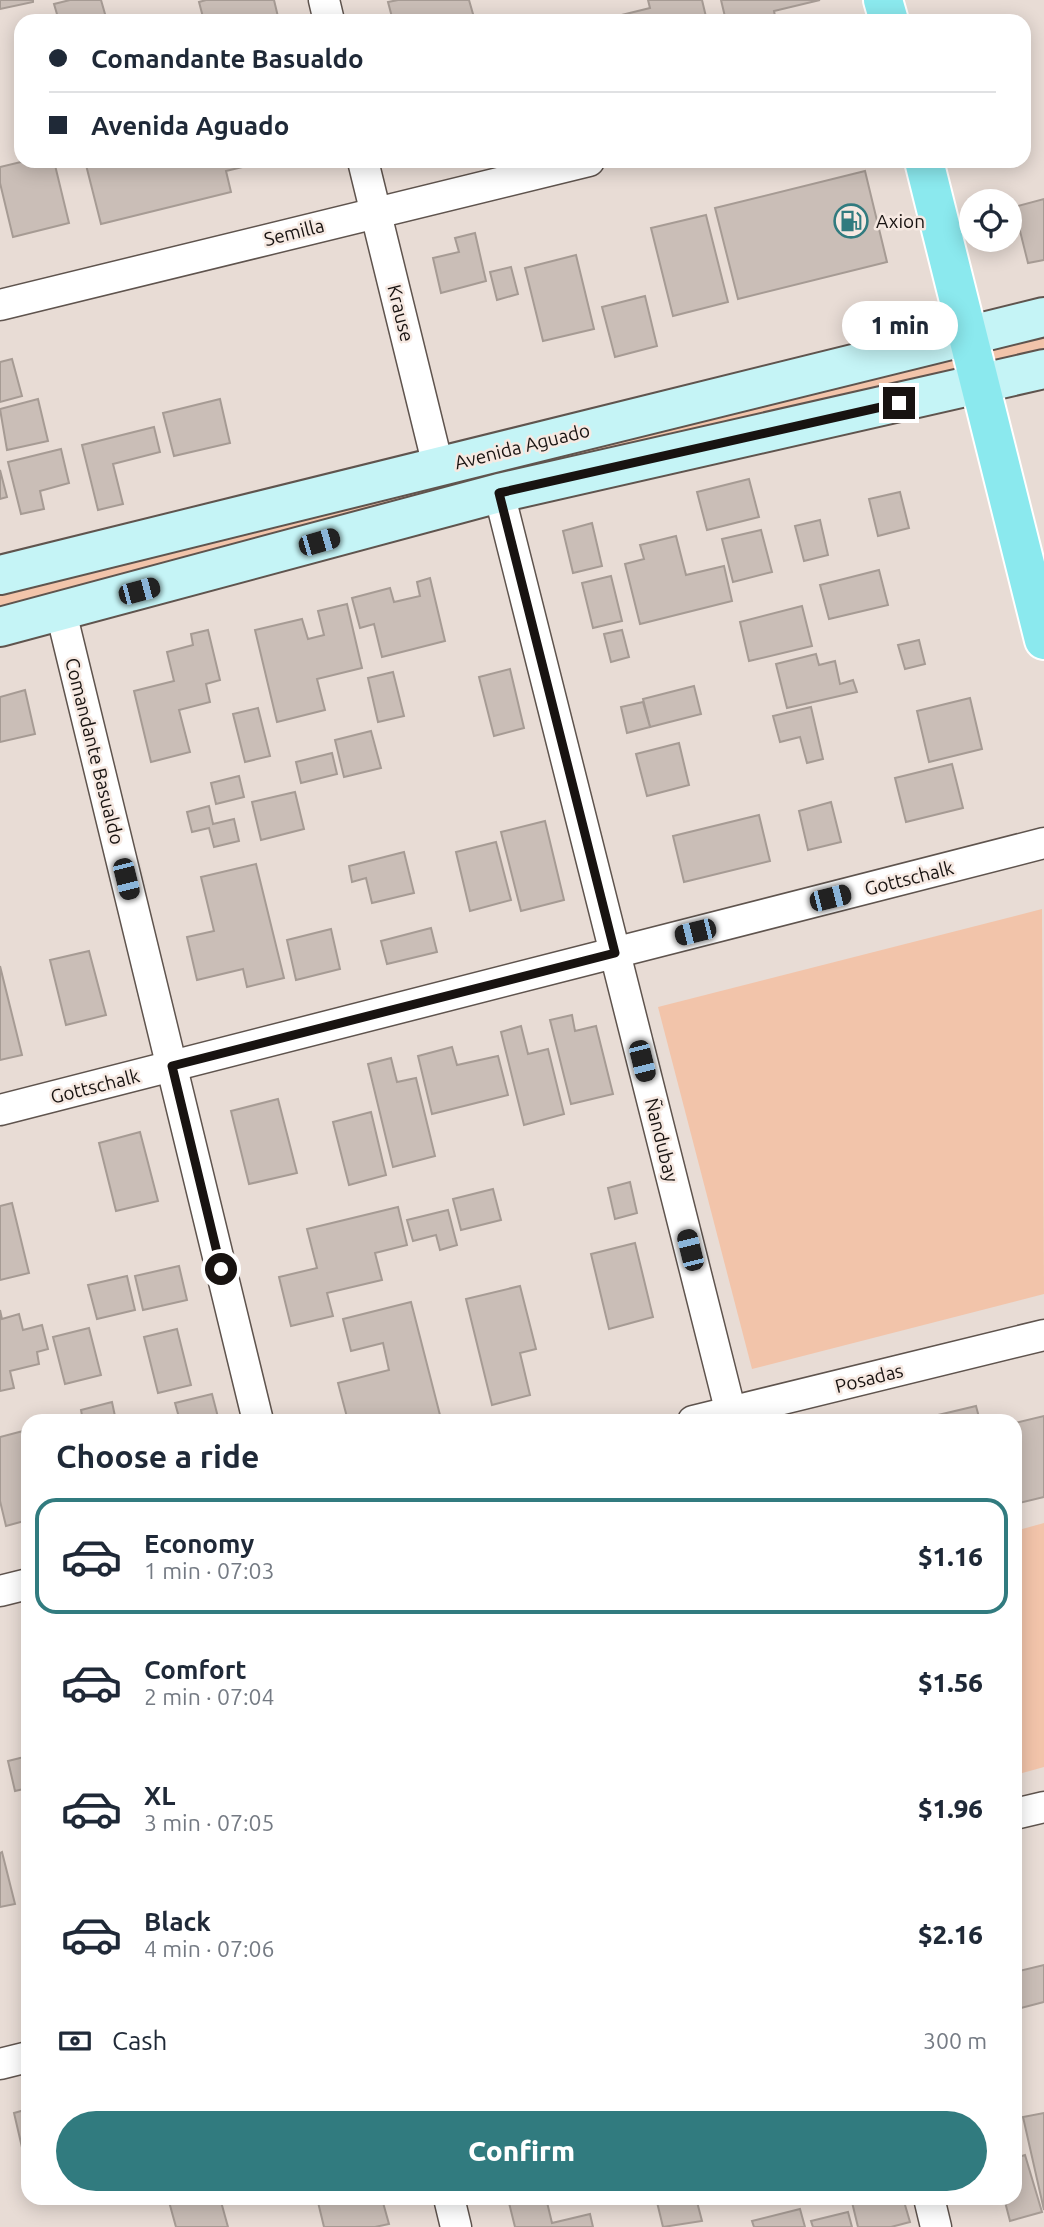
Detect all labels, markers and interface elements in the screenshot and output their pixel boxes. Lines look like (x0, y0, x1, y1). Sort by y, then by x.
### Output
text: Comandante Basualdo (91, 44, 364, 73)
text: Avenida Aguado (91, 111, 289, 140)
map controls (959, 189, 1022, 252)
button: locate (959, 189, 1022, 252)
fuel station icon: Axion (832, 202, 870, 240)
place label: Axion (876, 210, 925, 232)
street label: Semilla (262, 214, 326, 250)
street label: Krause (383, 282, 419, 344)
callout: 1 min (841, 302, 957, 350)
text: 1 min (871, 313, 929, 338)
route end (883, 387, 915, 419)
street label: Avenida Aguado (452, 419, 592, 473)
car (296, 526, 343, 558)
car (116, 575, 163, 607)
street label: Comandante Basualdo (61, 655, 129, 847)
car (111, 856, 142, 902)
street label: Gottschalk (862, 856, 956, 900)
car (808, 883, 853, 913)
car (673, 917, 718, 947)
car (627, 1038, 658, 1084)
street label: Gottschalk (48, 1064, 142, 1108)
street label: Ñandubay (641, 1096, 683, 1184)
car (675, 1227, 706, 1273)
route start (205, 1253, 237, 1285)
street label: Posadas (833, 1359, 905, 1397)
text: Choose a ride (56, 1438, 259, 1474)
icon: car (60, 1525, 123, 1588)
text: Economy (144, 1529, 254, 1558)
text: $1.16 (918, 1542, 983, 1571)
text: 1 min · 07:03 (144, 1558, 275, 1583)
icon: car (60, 1651, 123, 1714)
text: Comfort (144, 1655, 247, 1684)
text: $1.56 (918, 1668, 983, 1697)
text: 2 min · 07:04 (144, 1684, 275, 1709)
icon: car (60, 1777, 123, 1840)
text: XL (144, 1781, 175, 1810)
text: $1.96 (918, 1794, 983, 1823)
text: 3 min · 07:05 (144, 1810, 275, 1835)
icon: car (60, 1903, 123, 1966)
text: Black (144, 1907, 211, 1936)
text: $2.16 (918, 1920, 983, 1949)
text: 4 min · 07:06 (144, 1936, 275, 1961)
icon: cash (56, 2022, 94, 2060)
text: Cash (112, 2026, 167, 2055)
text: 300 m (923, 2028, 987, 2053)
button: Confirm (56, 2111, 987, 2191)

